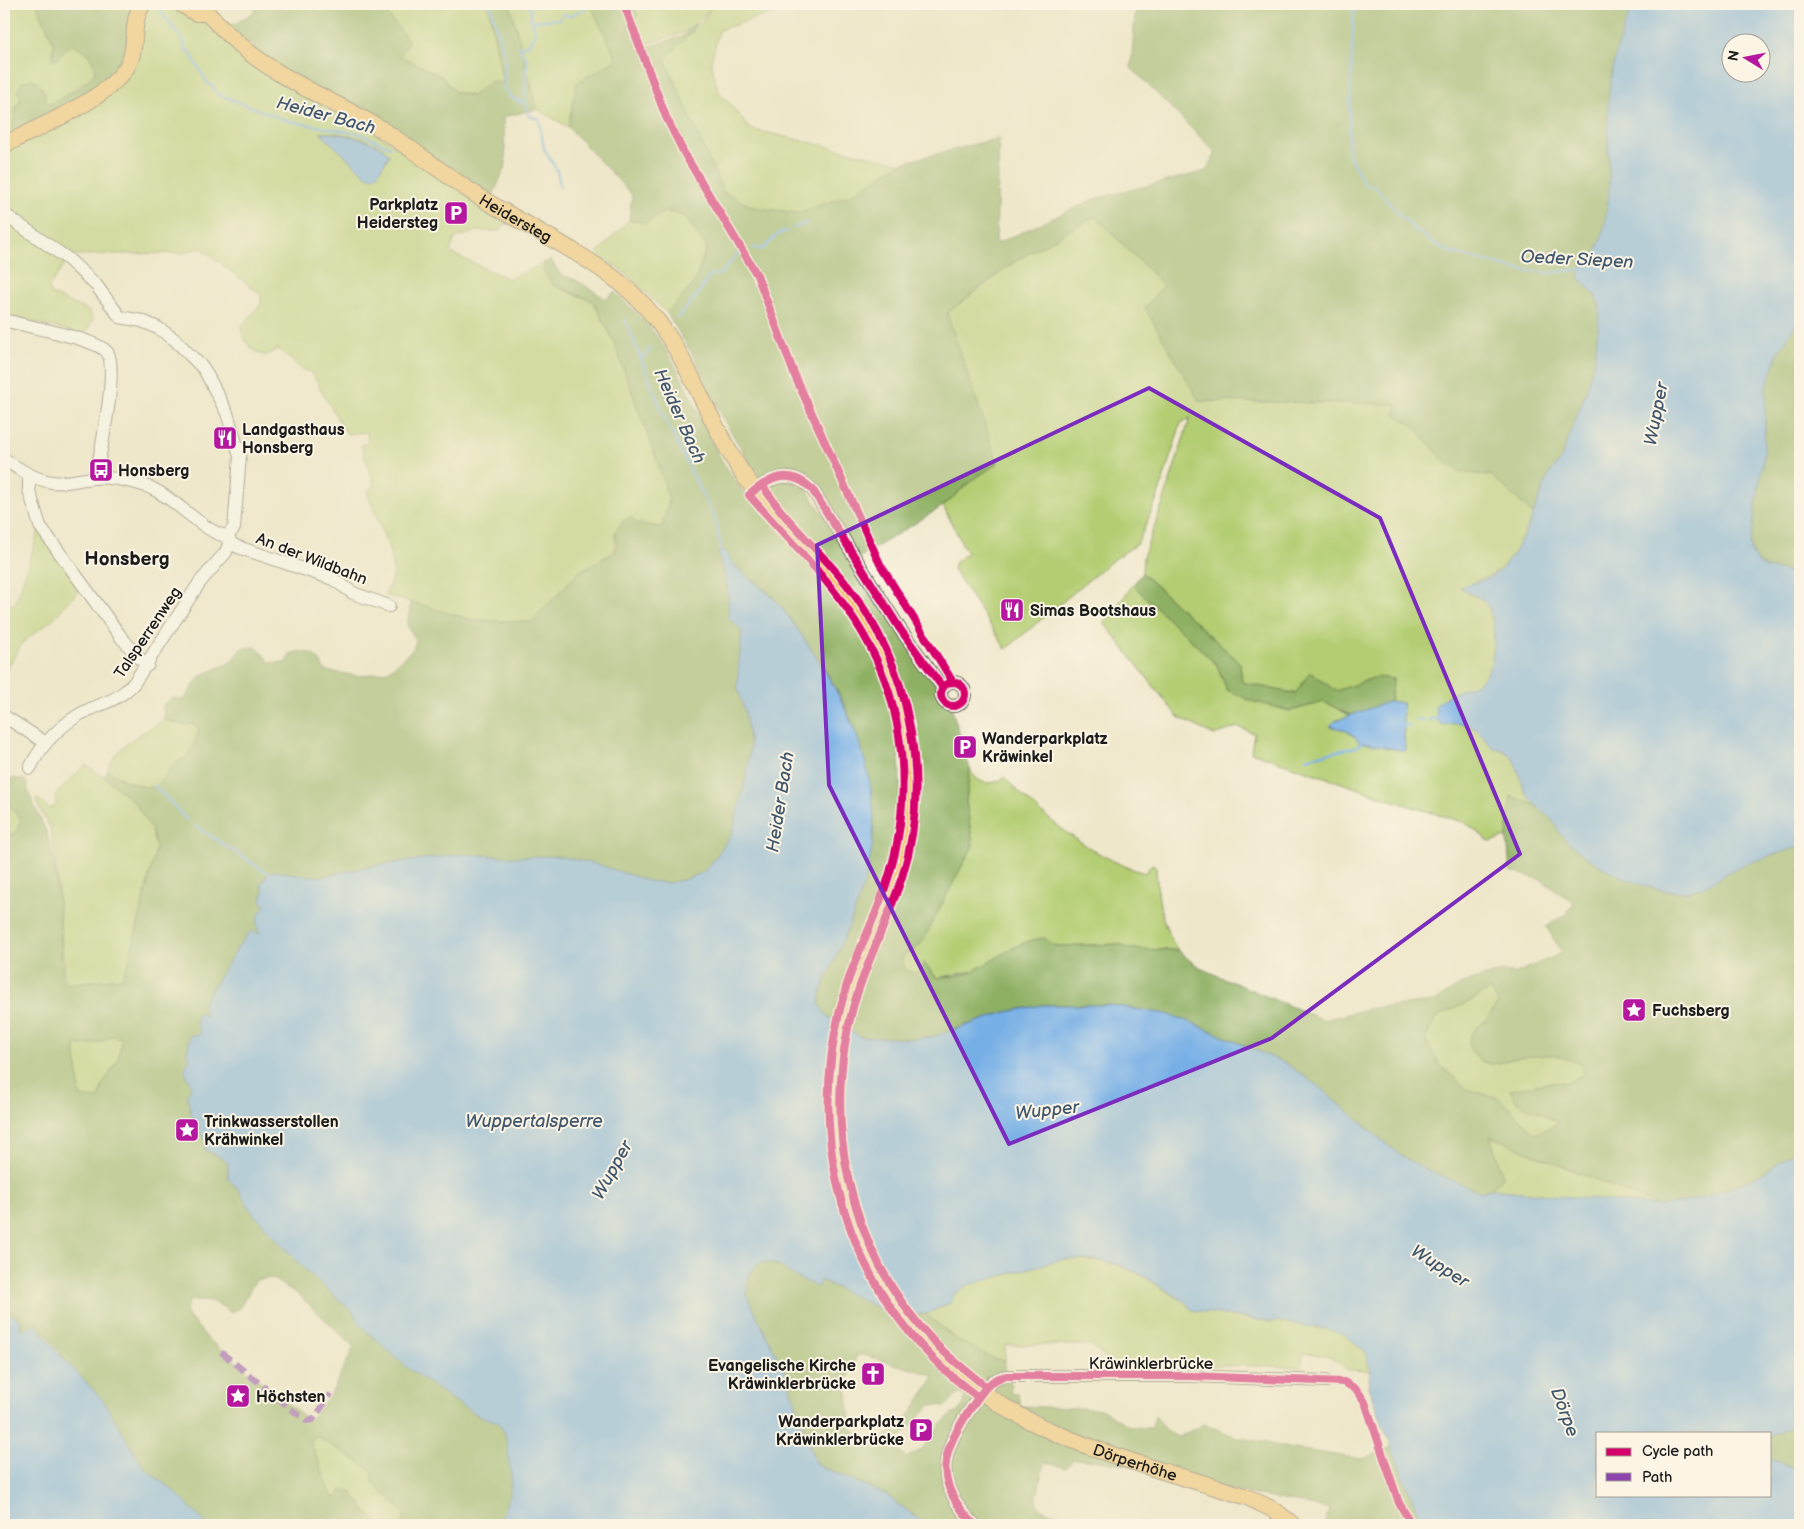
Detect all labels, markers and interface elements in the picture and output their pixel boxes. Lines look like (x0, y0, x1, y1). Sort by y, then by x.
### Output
north arrow (1722, 32, 1772, 82)
text: N (1724, 49, 1743, 62)
water label: Heider Bach (274, 92, 378, 139)
street label: Heidersteg (475, 191, 555, 248)
place label: Parkplatz Heidersteg (357, 196, 438, 233)
parking icon: Parkplatz Heidersteg (443, 200, 469, 226)
water label: Oeder Siepen (1520, 246, 1634, 273)
water label: Heider Bach (649, 366, 710, 467)
water label: Wupper (1640, 379, 1673, 448)
place label: Landgasthaus Honsberg (242, 421, 345, 458)
restaurant icon: Landgasthaus Honsberg (212, 425, 238, 451)
bus stop icon: Honsberg (88, 457, 114, 483)
place label: Honsberg (118, 462, 189, 481)
street label: An der Wildbahn (253, 529, 370, 589)
district label: Honsberg (85, 548, 169, 571)
street label: Talsperrenweg (111, 583, 186, 682)
restaurant icon: Simas Bootshaus (999, 597, 1025, 623)
place label: Simas Bootshaus (1030, 602, 1156, 621)
place label: Wanderparkplatz Kräwinkel (982, 730, 1108, 767)
parking icon: Wanderparkplatz Kräwinkel (952, 734, 978, 760)
water label: Heider Bach (762, 750, 799, 854)
place icon: Fuchsberg (1621, 997, 1647, 1023)
place label: Fuchsberg (1652, 1002, 1730, 1021)
water label: Wupper (1014, 1097, 1081, 1124)
water label: Wuppertalsperre (465, 1111, 603, 1132)
place label: Trinkwasserstollen Krähwinkel (204, 1113, 339, 1150)
place icon: Trinkwasserstollen Krähwinkel (174, 1117, 200, 1143)
water label: Wupper (588, 1136, 638, 1203)
water label: Wupper (1407, 1241, 1474, 1293)
street label: Kräwinklerbrücke (1089, 1355, 1214, 1374)
place label: Evangelische Kirche Kräwinklerbrücke (708, 1357, 856, 1394)
church icon: Evangelische Kirche Kräwinklerbrücke (860, 1361, 886, 1387)
place icon: Höchsten (225, 1383, 251, 1409)
water label: Dörpe (1546, 1385, 1583, 1440)
place label: Höchsten (256, 1388, 326, 1407)
place label: Wanderparkplatz Kräwinklerbrücke (776, 1413, 904, 1450)
parking icon: Wanderparkplatz Kräwinklerbrücke (908, 1417, 934, 1443)
legend (1596, 1432, 1772, 1496)
street label: Dörperhöhe (1090, 1441, 1180, 1486)
text: Cycle path (1642, 1442, 1713, 1461)
text: Path (1642, 1468, 1672, 1487)

